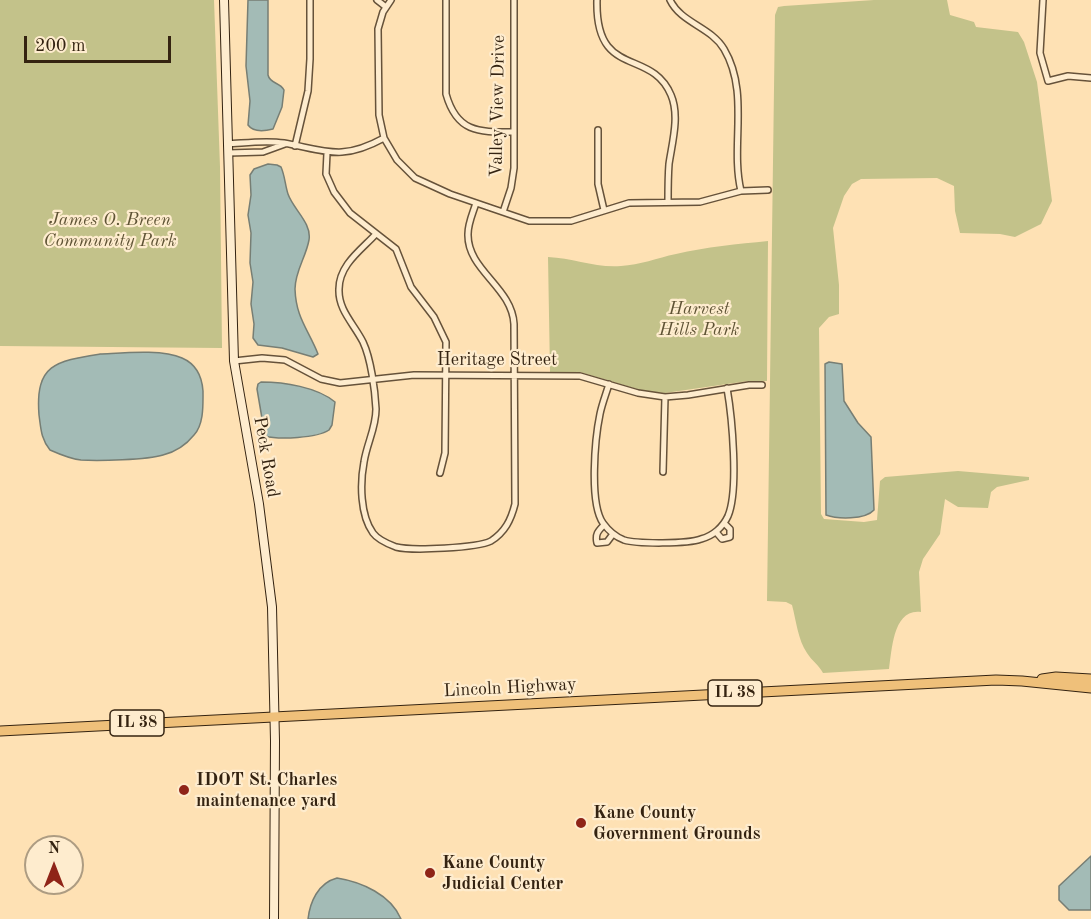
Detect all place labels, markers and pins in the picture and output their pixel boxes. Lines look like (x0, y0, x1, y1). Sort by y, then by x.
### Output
place label: IDOT St. Charles maintenance yard (196, 769, 337, 812)
marker: IDOT St. Charles maintenance yard (177, 783, 191, 797)
place label: Kane County Government Grounds (593, 802, 760, 844)
marker: Kane County Government Grounds (574, 816, 588, 830)
place label: Kane County Judicial Center (442, 852, 563, 894)
marker: Kane County Judicial Center (423, 866, 437, 880)

